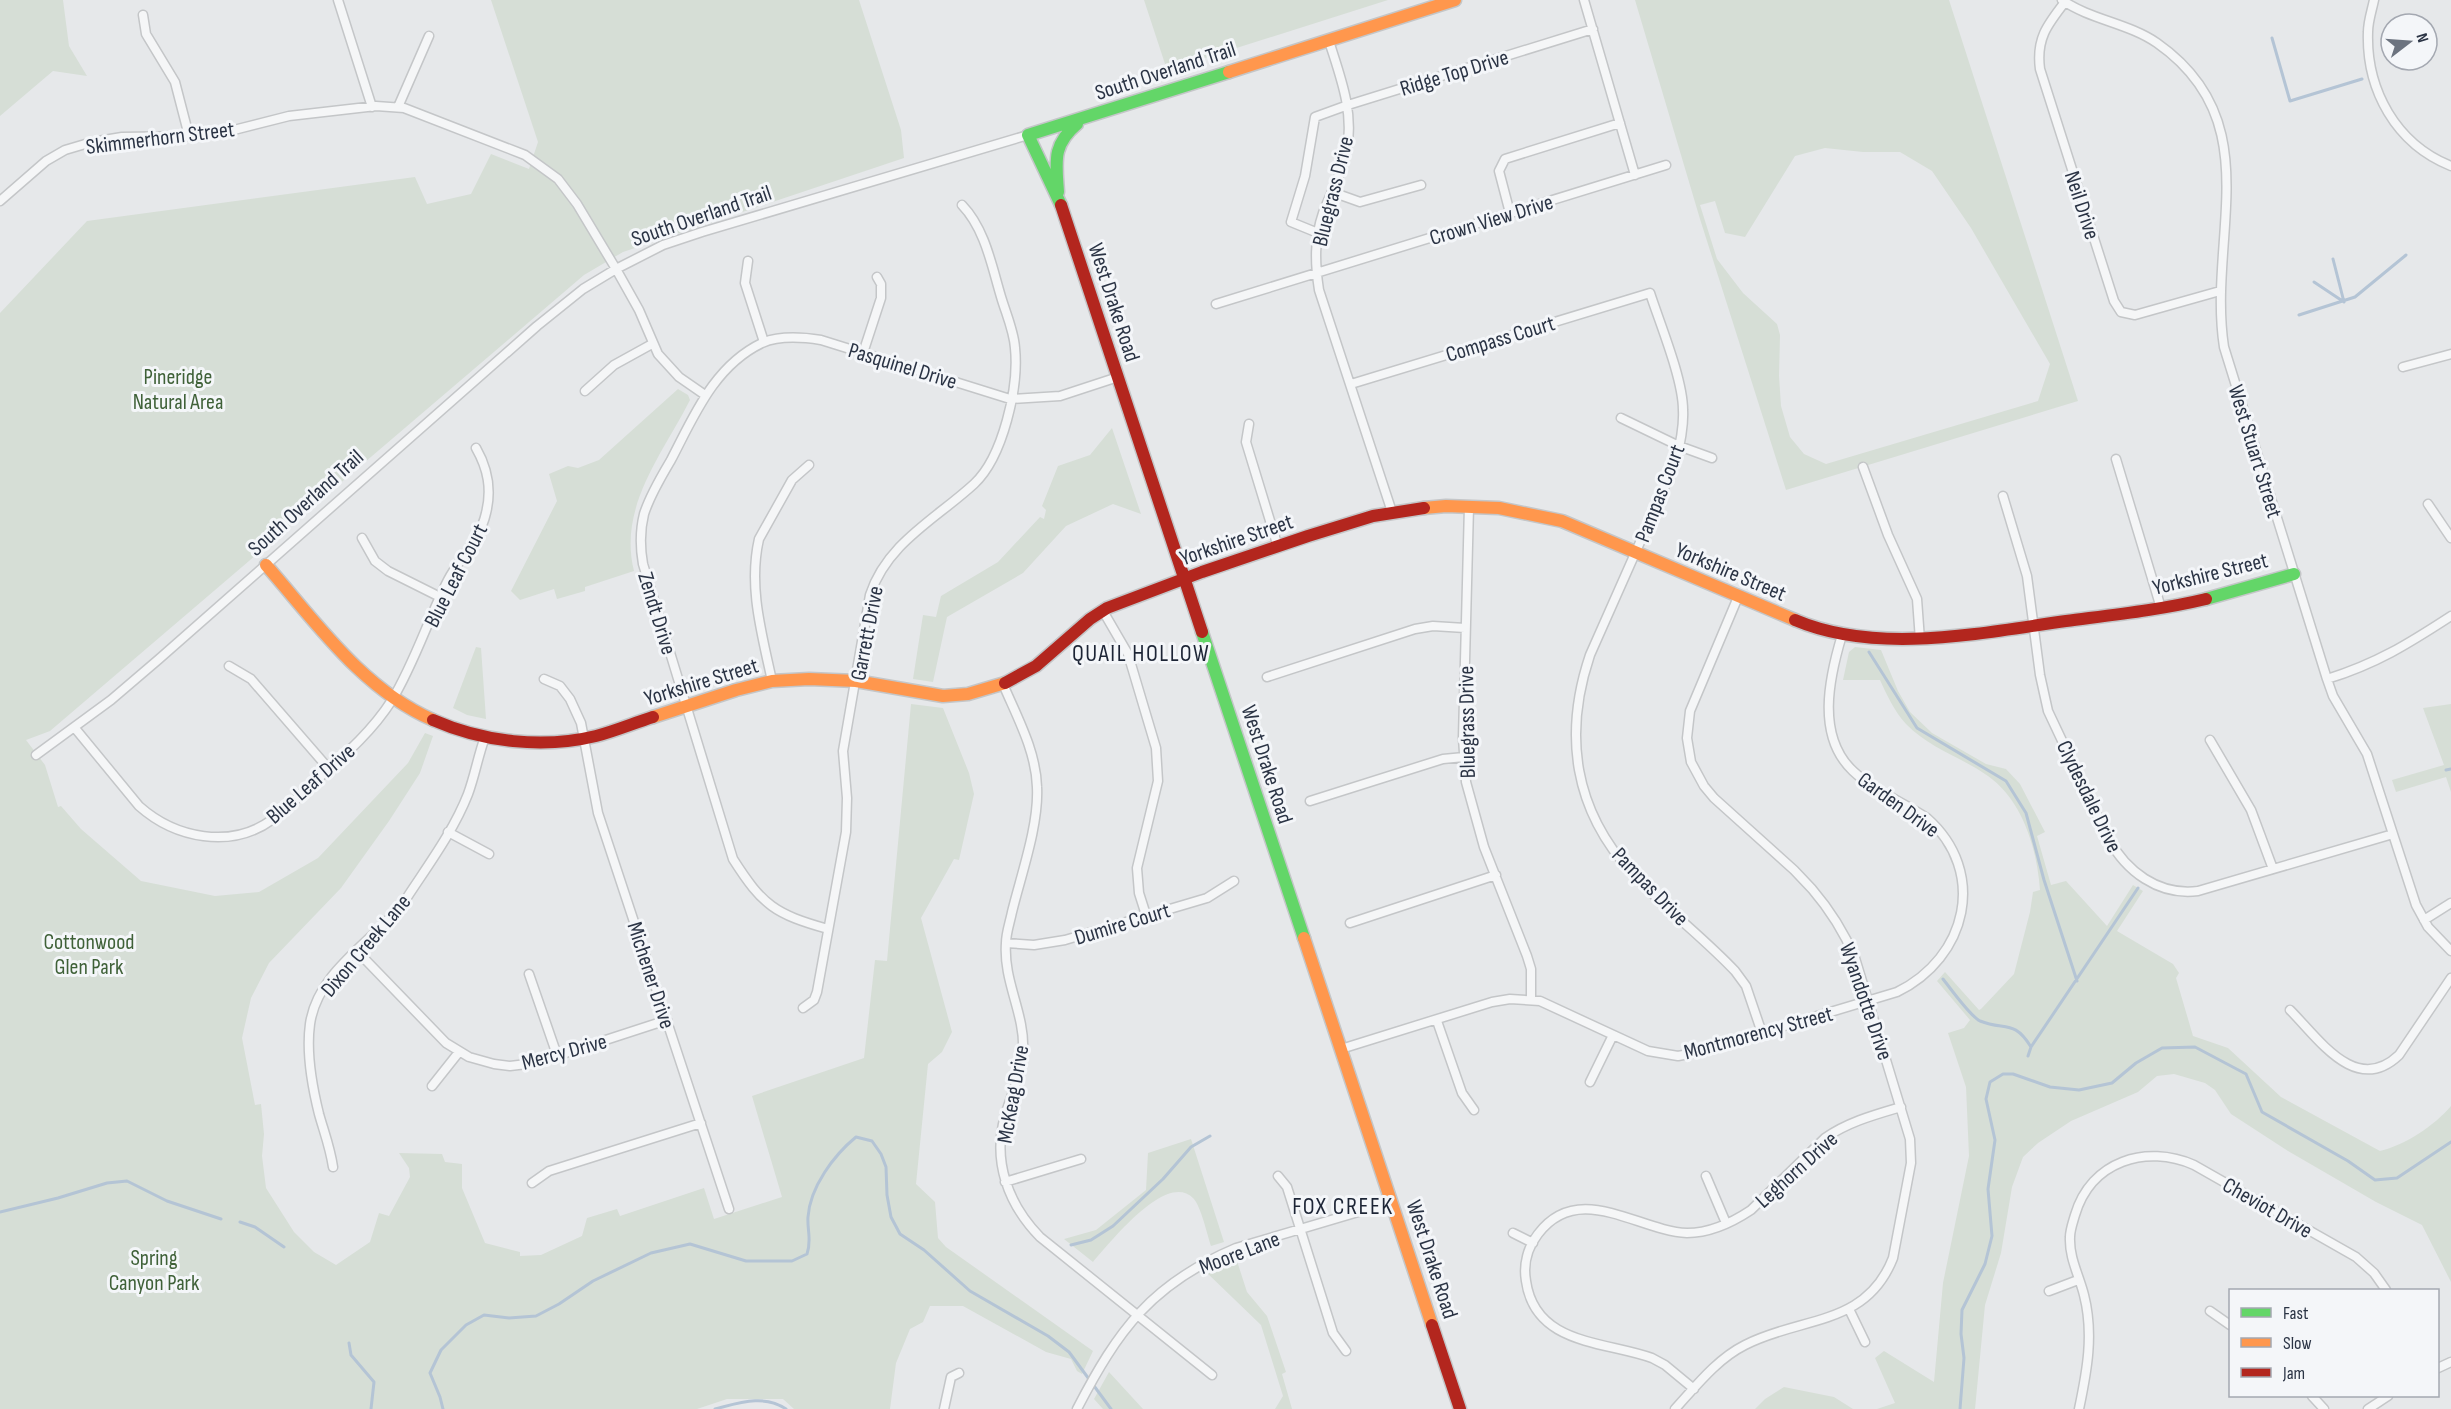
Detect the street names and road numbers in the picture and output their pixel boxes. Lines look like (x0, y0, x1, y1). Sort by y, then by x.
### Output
street label: South Overland Trail (1092, 36, 1239, 107)
street label: Ridge Top Drive (1397, 44, 1512, 103)
street label: Skimmerhorn Street (84, 116, 236, 161)
street label: Bluegrass Drive (1307, 133, 1360, 249)
street label: Neil Drive (2058, 168, 2105, 243)
street label: South Overland Trail (628, 180, 775, 253)
street label: Crown View Drive (1426, 189, 1557, 252)
street label: West Drake Road (1082, 240, 1145, 365)
street label: Compass Court (1443, 310, 1558, 369)
street label: Pasquinel Drive (845, 337, 960, 396)
street label: West Stuart Street (2221, 382, 2288, 522)
street label: Pampas Court (1629, 441, 1691, 546)
street label: South Overland Trail (243, 444, 369, 562)
street label: Yorkshire Street (1176, 508, 1297, 572)
street label: Blue Leaf Court (419, 519, 494, 632)
street label: Yorkshire Street (1671, 537, 1790, 608)
street label: Yorkshire Street (2150, 547, 2271, 602)
street label: Zendt Drive (631, 569, 682, 658)
street label: Garrett Drive (845, 584, 890, 683)
street label: Yorkshire Street (641, 652, 762, 713)
street label: Bluegrass Drive (1453, 665, 1482, 779)
street label: West Drake Road (1235, 702, 1298, 827)
street label: Clydesdale Drive (2050, 736, 2127, 857)
street label: Blue Leaf Drive (261, 738, 361, 830)
street label: Garden Drive (1852, 766, 1944, 844)
street label: Pampas Drive (1606, 842, 1694, 932)
street label: Dixon Creek Lane (315, 889, 417, 1003)
street label: Dumire Court (1071, 897, 1174, 952)
street label: Michener Drive (621, 919, 681, 1032)
street label: Wyandotte Drive (1833, 939, 1898, 1064)
street label: Montmorency Street (1681, 1001, 1836, 1066)
street label: Mercy Drive (519, 1028, 610, 1077)
street label: McKeag Drive (992, 1043, 1035, 1146)
street label: Leghorn Drive (1750, 1126, 1844, 1214)
street label: Cheviot Drive (2218, 1172, 2317, 1245)
street label: West Drake Road (1400, 1197, 1463, 1322)
street label: Moore Lane (1195, 1226, 1284, 1281)

